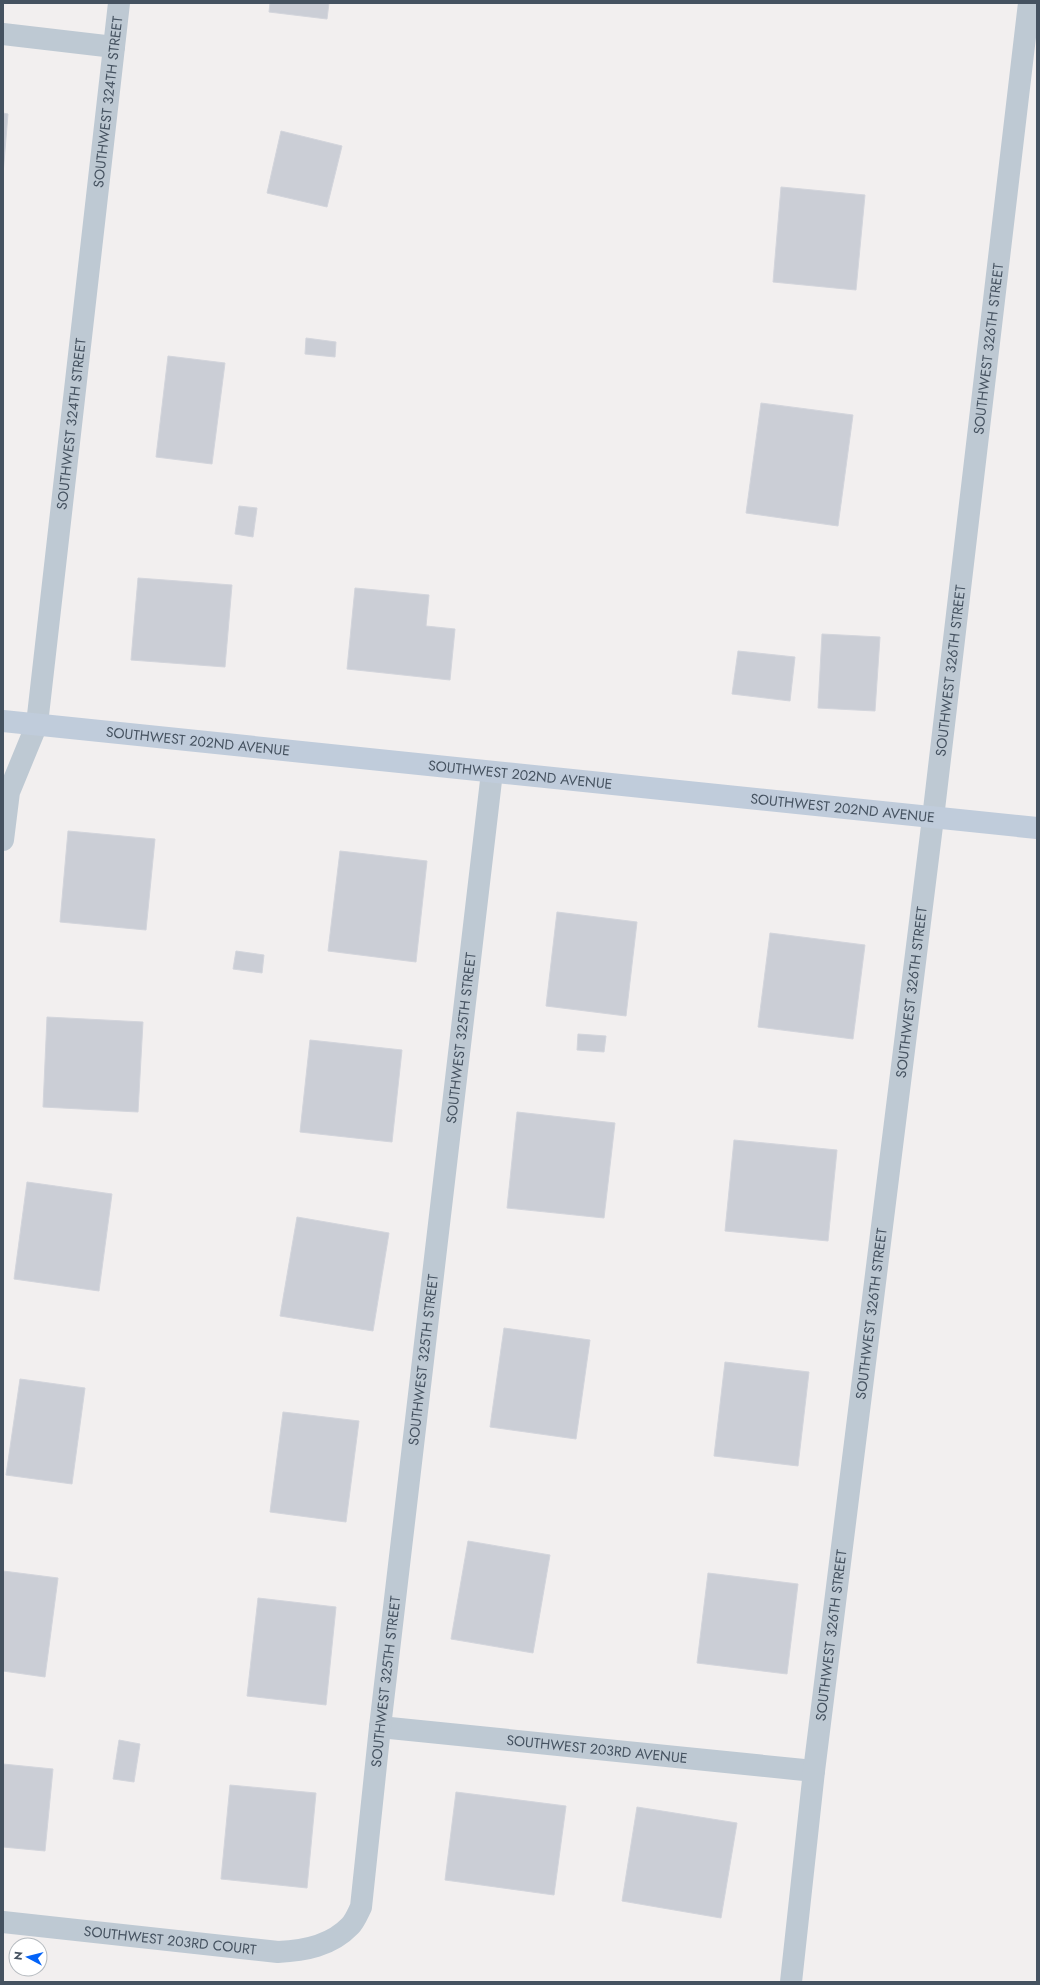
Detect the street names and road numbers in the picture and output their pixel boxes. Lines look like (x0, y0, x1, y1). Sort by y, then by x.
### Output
street label: SOUTHWEST 324TH STREET (88, 15, 127, 189)
street label: SOUTHWEST 326TH STREET (968, 262, 1008, 436)
street label: SOUTHWEST 324TH STREET (51, 337, 91, 511)
street label: SOUTHWEST 326TH STREET (930, 583, 970, 757)
street label: SOUTHWEST 202ND AVENUE (105, 722, 291, 761)
street label: SOUTHWEST 202ND AVENUE (427, 755, 613, 794)
street label: SOUTHWEST 202ND AVENUE (749, 788, 936, 827)
street label: SOUTHWEST 326TH STREET (891, 905, 932, 1079)
street label: SOUTHWEST 325TH STREET (441, 951, 481, 1125)
street label: SOUTHWEST 326TH STREET (850, 1227, 892, 1401)
street label: SOUTHWEST 325TH STREET (403, 1273, 443, 1446)
street label: SOUTHWEST 326TH STREET (810, 1548, 852, 1722)
street label: SOUTHWEST 325TH STREET (366, 1594, 405, 1768)
street label: SOUTHWEST 203RD AVENUE (505, 1730, 688, 1768)
street label: SOUTHWEST 203RD COURT (83, 1921, 258, 1960)

